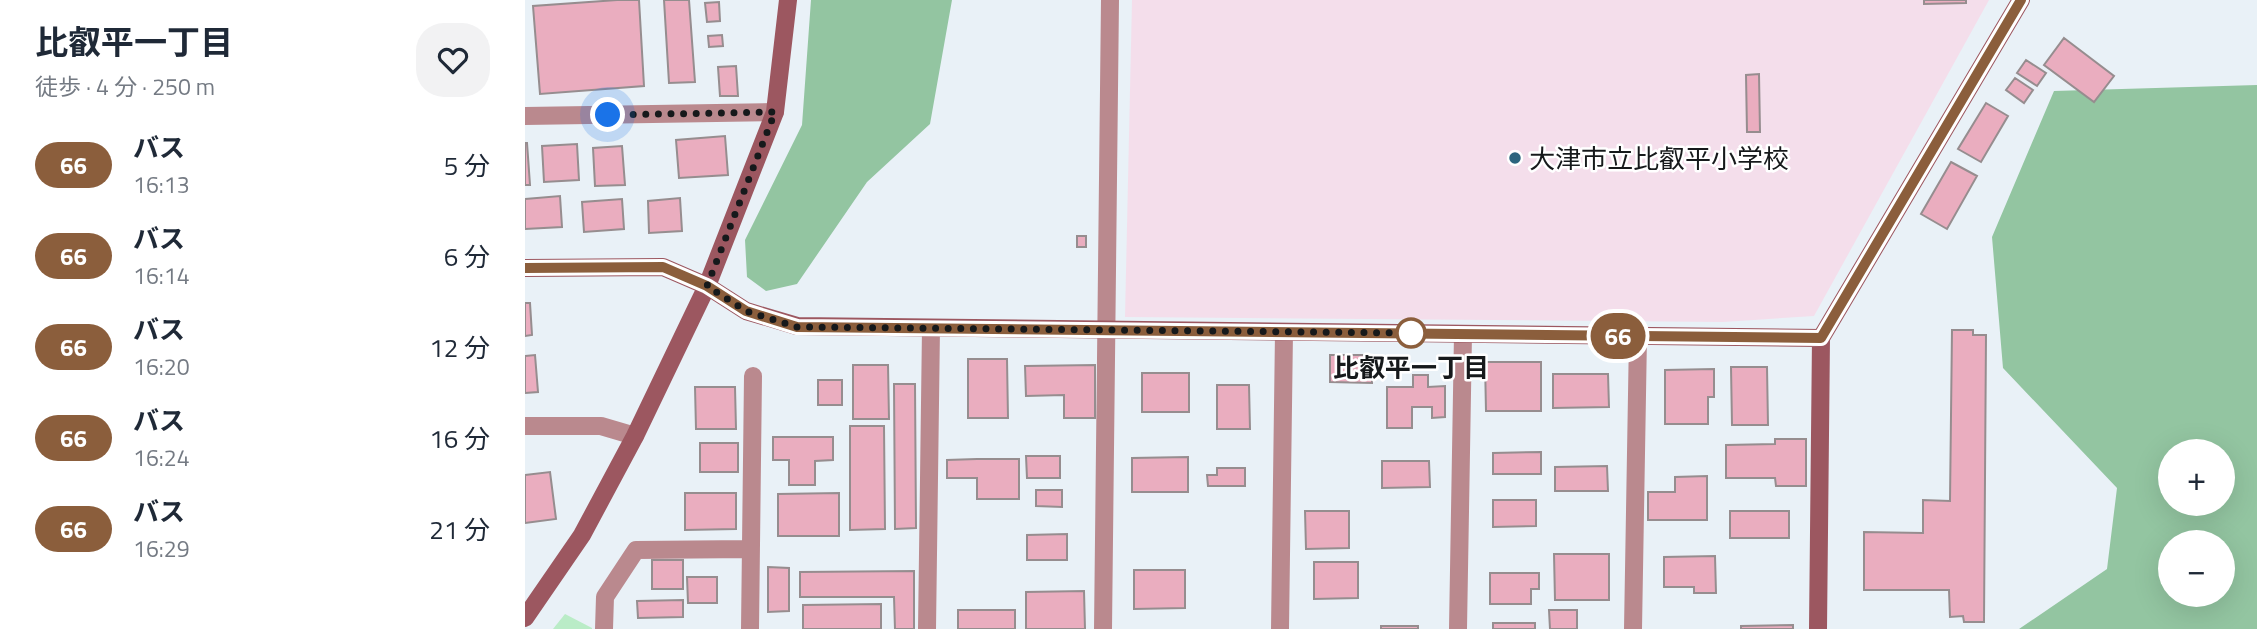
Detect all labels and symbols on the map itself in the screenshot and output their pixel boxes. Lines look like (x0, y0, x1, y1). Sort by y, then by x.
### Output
your location (590, 97, 625, 132)
place label: 大津市立比叡平小学校 (1529, 139, 1789, 178)
marker: 大津市立比叡平小学校 (1507, 150, 1523, 166)
line badge: 66 (1587, 313, 1649, 359)
marker: 比叡平一丁目 (1396, 318, 1426, 348)
place label: 比叡平一丁目 (1333, 348, 1489, 387)

